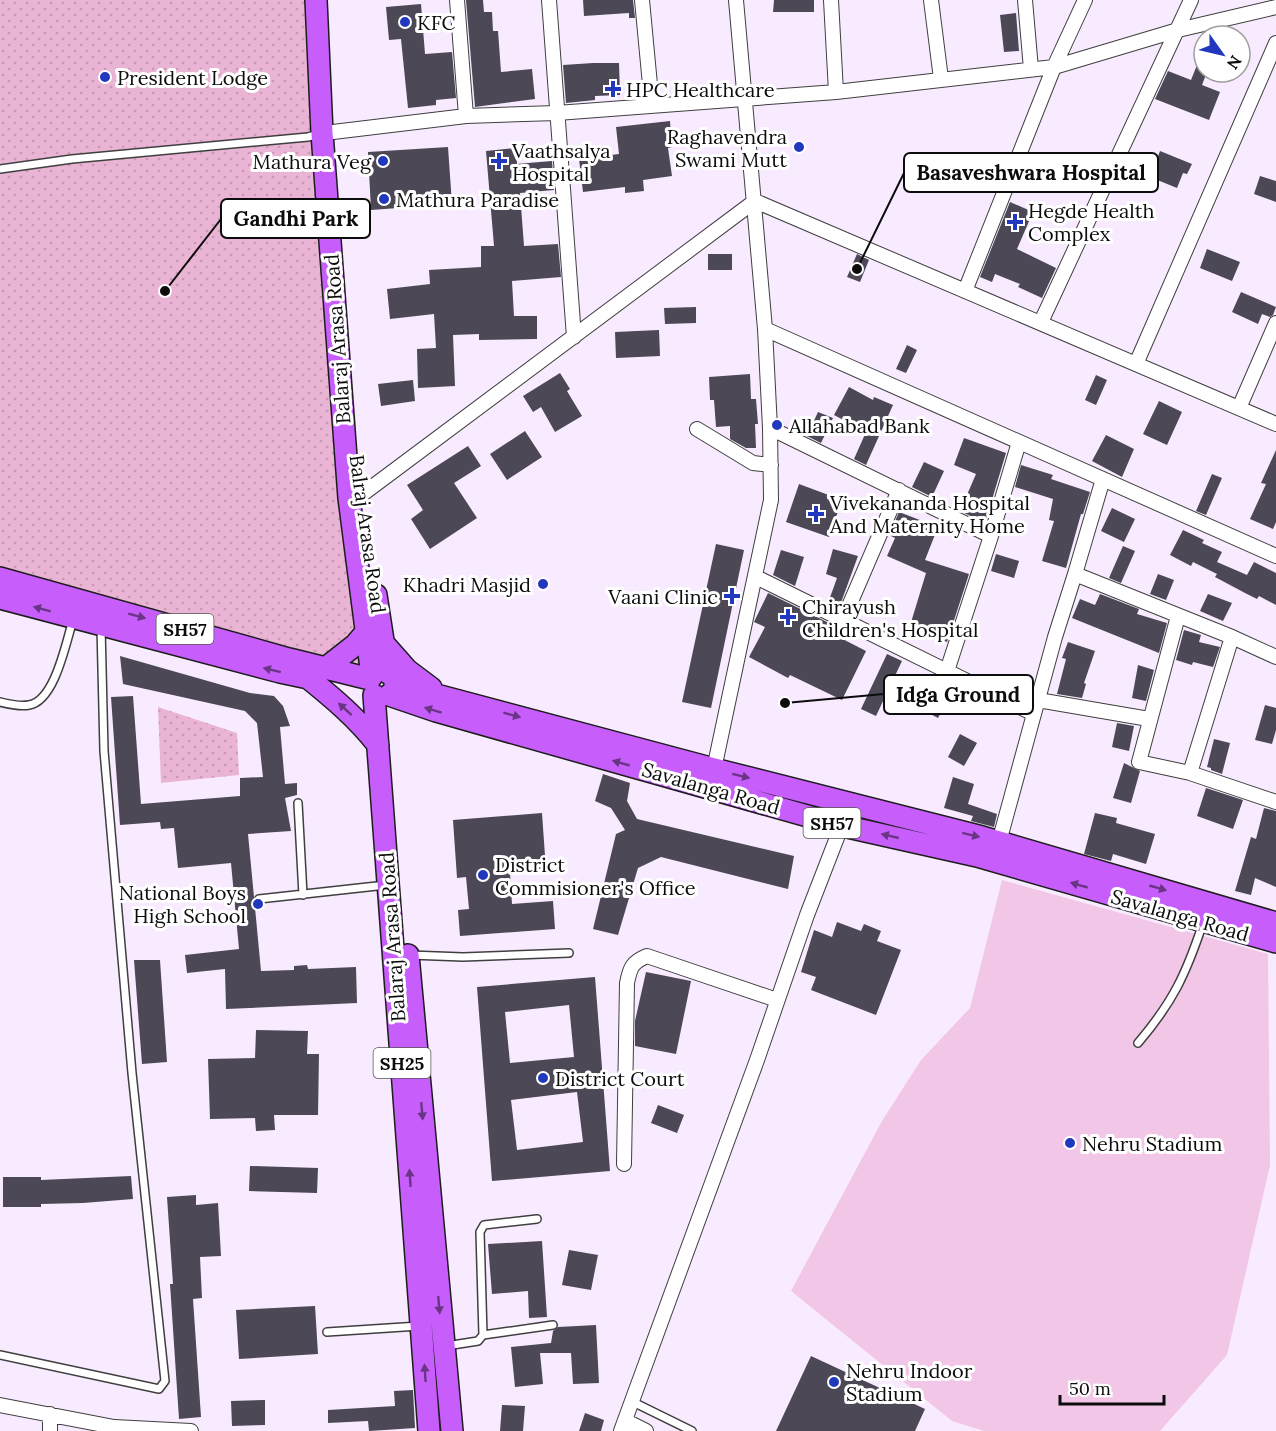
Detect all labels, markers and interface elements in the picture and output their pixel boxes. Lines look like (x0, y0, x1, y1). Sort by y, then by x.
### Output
place label: KFC (417, 10, 455, 35)
marker: KFC (398, 15, 412, 29)
north arrow (1192, 24, 1252, 84)
text: N (1223, 52, 1246, 73)
place label: President Lodge (117, 65, 268, 90)
marker: President Lodge (98, 70, 112, 84)
place label: HPC Healthcare (626, 77, 775, 102)
marker: HPC Healthcare (604, 80, 622, 98)
place label: Raghavendra Swami Mutt (667, 124, 787, 172)
place label: Vaathsalya Hospital (511, 138, 611, 186)
marker: Raghavendra Swami Mutt (792, 140, 806, 154)
place label: Mathura Veg (253, 149, 372, 174)
marker: Vaathsalya Hospital (490, 152, 508, 170)
callout: Basaveshwara Hospital (904, 153, 1158, 192)
marker: Mathura Veg (376, 154, 390, 168)
text: Basaveshwara Hospital (916, 159, 1146, 186)
place label: Mathura Paradise (396, 187, 559, 212)
marker: Mathura Paradise (377, 192, 391, 206)
place label: Hegde Health Complex (1028, 198, 1154, 246)
callout: Gandhi Park (221, 199, 370, 238)
text: Gandhi Park (234, 205, 359, 232)
marker: Hegde Health Complex (1006, 213, 1024, 231)
street label: Balaraj Arasa Road (319, 253, 355, 425)
place label: Allahabad Bank (788, 413, 930, 438)
marker: Allahabad Bank (770, 418, 784, 432)
street label: Balraj Arasa Road (344, 453, 392, 615)
place label: Vivekananda Hospital And Maternity Home (829, 490, 1030, 538)
marker: Vivekananda Hospital And Maternity Home (807, 505, 825, 523)
place label: Khadri Masjid (403, 572, 531, 597)
marker: Khadri Masjid (536, 577, 550, 591)
place label: Vaani Clinic (607, 584, 718, 609)
marker: Vaani Clinic (723, 587, 741, 605)
place label: Chirayush Children's Hospital (802, 594, 978, 642)
one-way arrow (33, 604, 51, 614)
marker: Chirayush Children's Hospital (779, 608, 797, 626)
one-way arrow (128, 612, 146, 621)
road number: SH57 (156, 614, 213, 644)
one-way arrow (262, 664, 281, 674)
callout: Idga Ground (884, 675, 1033, 714)
text: Idga Ground (896, 681, 1020, 708)
one-way arrow (338, 703, 353, 716)
one-way arrow (424, 705, 442, 714)
one-way arrow (503, 711, 521, 720)
street label: Savalanga Road (639, 756, 783, 820)
one-way arrow (612, 758, 630, 767)
one-way arrow (732, 772, 750, 782)
road number: SH57 (804, 808, 860, 838)
one-way arrow (962, 830, 980, 840)
one-way arrow (881, 831, 899, 841)
street label: Balaraj Arasa Road (374, 851, 410, 1023)
place label: District Commisioner's Office (495, 852, 696, 900)
marker: District Commisioner's Office (476, 868, 490, 882)
place label: National Boys High School (119, 880, 246, 928)
one-way arrow (1070, 880, 1088, 889)
street label: Savalanga Road (1108, 883, 1252, 947)
one-way arrow (1149, 884, 1167, 894)
marker: National Boys High School (251, 897, 265, 911)
road number: SH25 (374, 1048, 430, 1078)
place label: District Court (555, 1066, 685, 1091)
marker: District Court (536, 1071, 550, 1085)
one-way arrow (417, 1101, 427, 1120)
place label: Nehru Stadium (1082, 1131, 1223, 1156)
marker: Nehru Stadium (1063, 1136, 1077, 1150)
one-way arrow (405, 1169, 415, 1188)
one-way arrow (434, 1296, 444, 1315)
place label: Nehru Indoor Stadium (846, 1358, 973, 1406)
one-way arrow (420, 1363, 430, 1382)
scale bar (1060, 1368, 1164, 1406)
marker: Nehru Indoor Stadium (827, 1375, 841, 1389)
text: 50 m (1069, 1377, 1111, 1400)

